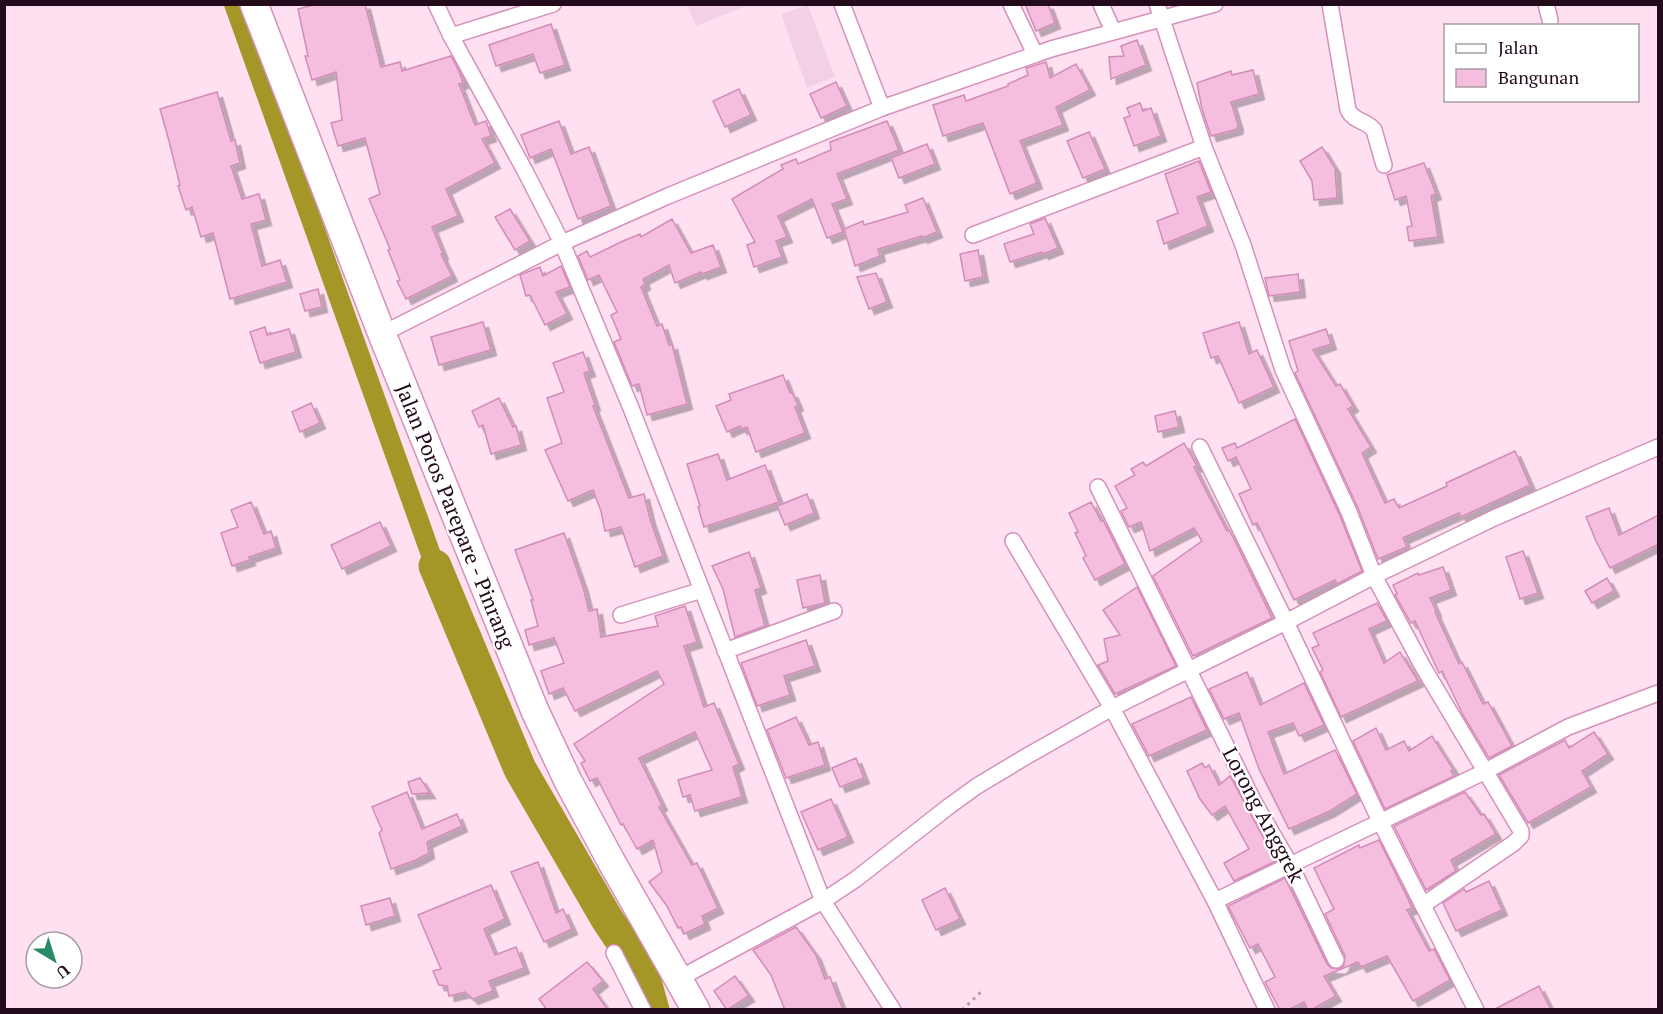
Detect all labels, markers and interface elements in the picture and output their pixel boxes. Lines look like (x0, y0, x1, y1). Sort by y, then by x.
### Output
legend (1444, 24, 1639, 102)
text: Jalan (1498, 35, 1539, 59)
text: Bangunan (1498, 65, 1579, 89)
street label: Jalan Poros Parepare - Pinrang (390, 379, 522, 653)
street label: Lorong Anggrek (1216, 742, 1311, 887)
north arrow (24, 930, 84, 990)
text: U (52, 960, 75, 984)

